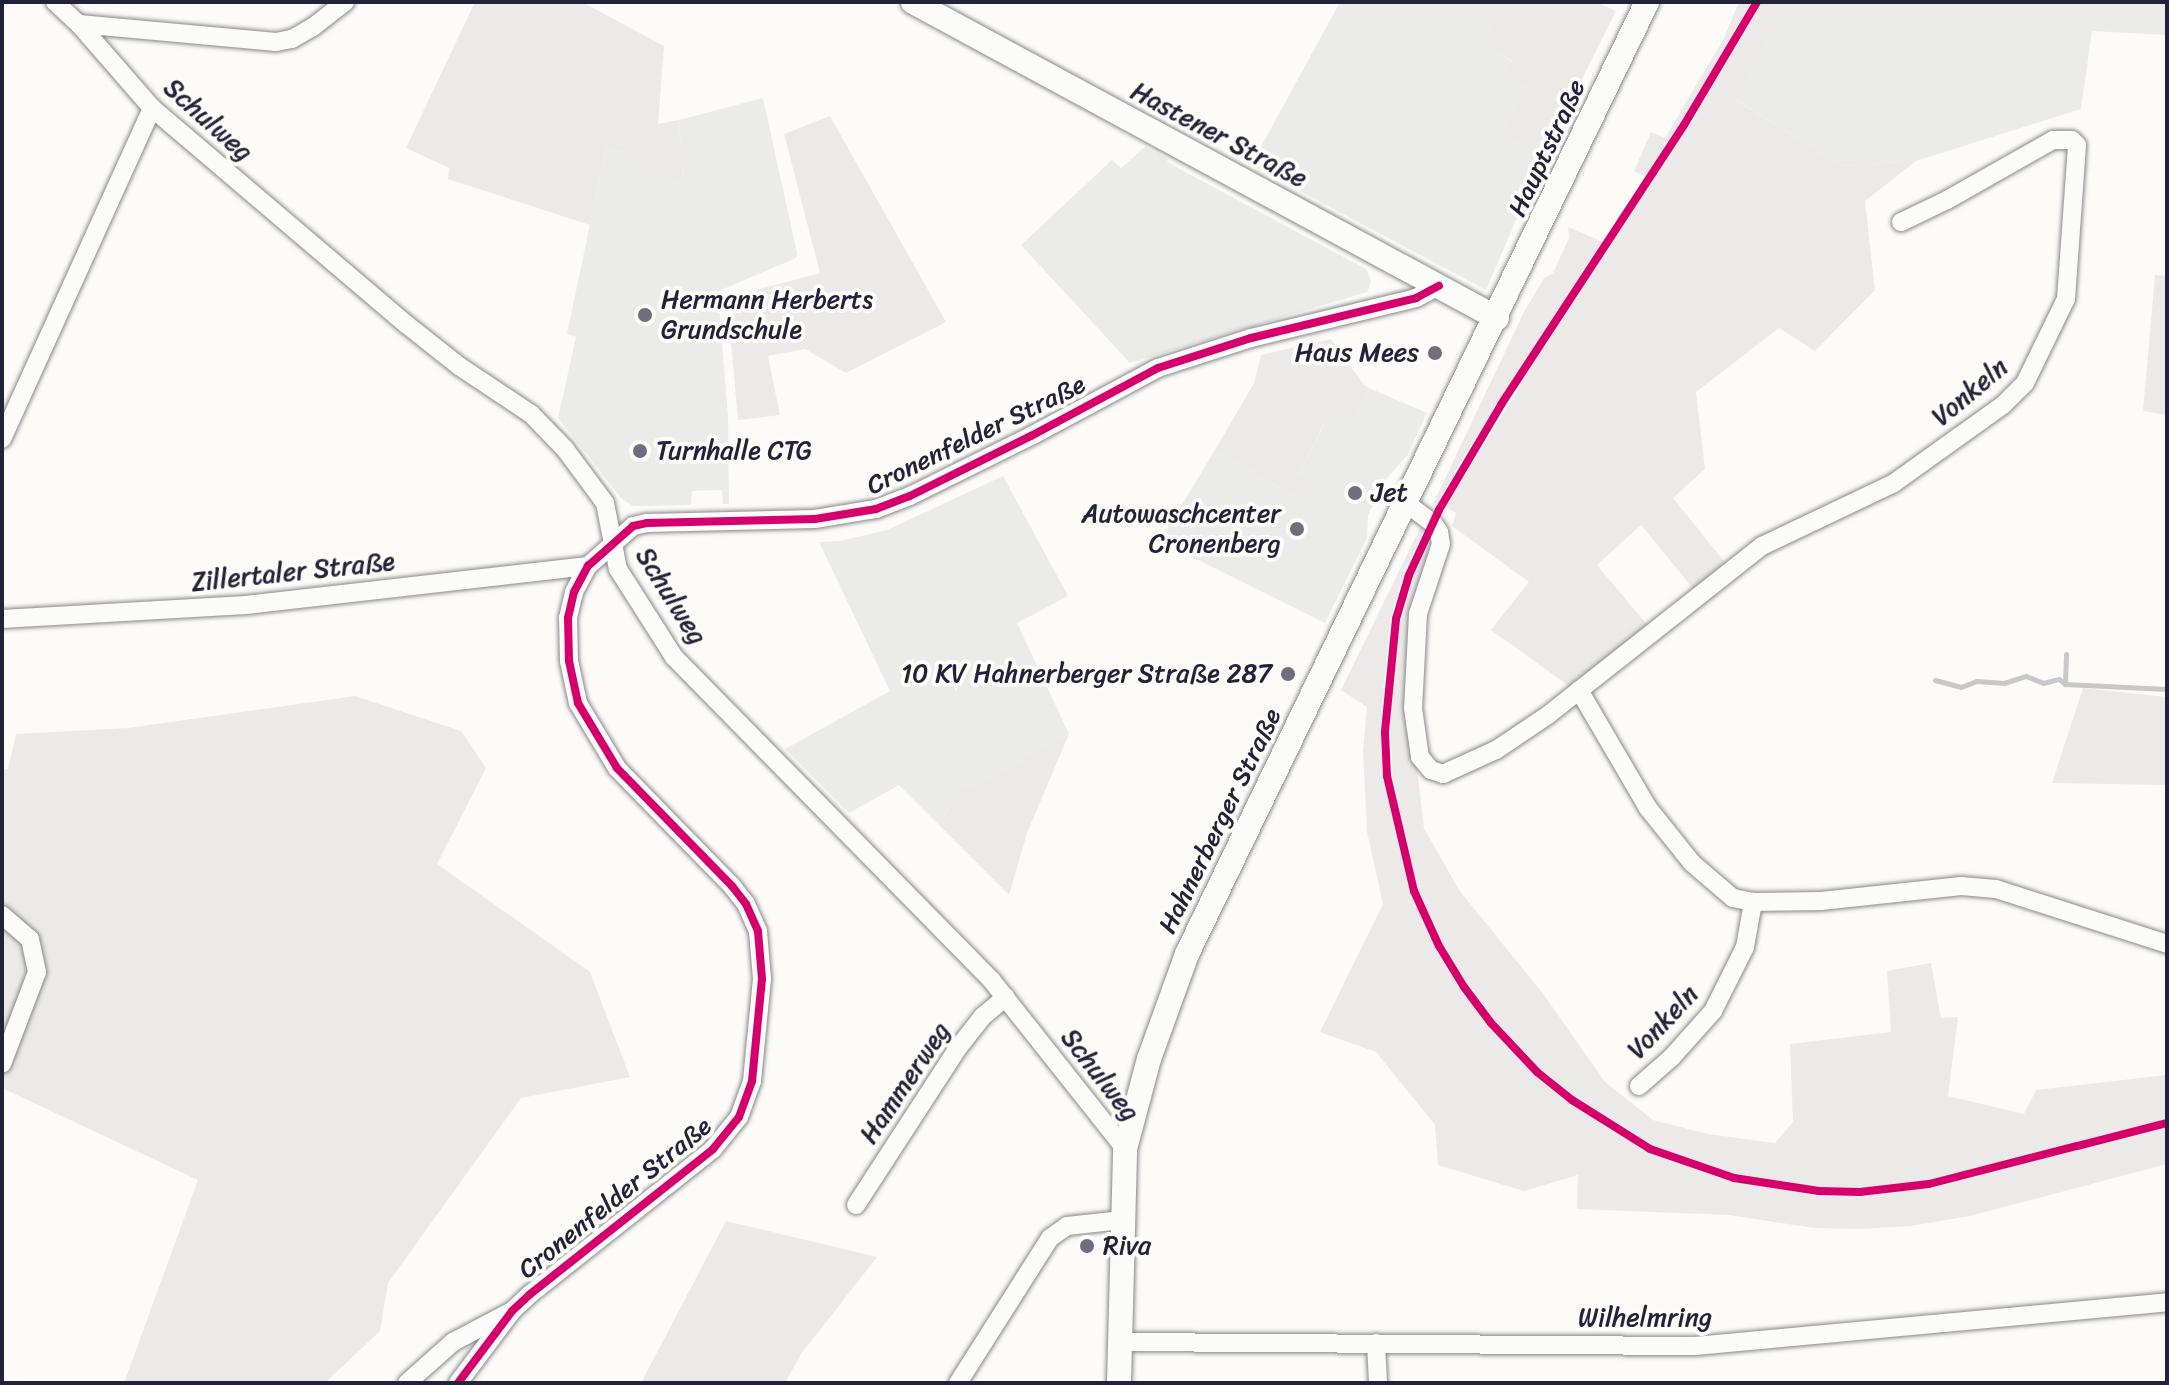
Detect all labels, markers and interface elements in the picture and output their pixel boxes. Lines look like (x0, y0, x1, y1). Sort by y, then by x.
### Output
street label: Schulweg (157, 72, 259, 168)
street label: Hastener Straße (1126, 75, 1312, 195)
street label: Hauptstraße (1502, 75, 1592, 221)
place label: Hermann Herberts Grundschule (661, 284, 875, 346)
marker: Hermann Herberts Grundschule (636, 306, 654, 324)
place label: Haus Mees (1295, 337, 1419, 369)
marker: Haus Mees (1426, 344, 1444, 362)
street label: Vonkeln (1926, 351, 2014, 433)
street label: Cronenfelder Straße (861, 368, 1091, 502)
place label: Turnhalle CTG (656, 435, 812, 467)
marker: Turnhalle CTG (631, 442, 649, 460)
place label: Jet (1371, 477, 1408, 509)
marker: Jet (1346, 484, 1364, 502)
place label: Autowaschcenter Cronenberg (1081, 498, 1281, 560)
marker: Autowaschcenter Cronenberg (1288, 520, 1306, 538)
street label: Schulweg (629, 542, 713, 650)
street label: Zillertaler Straße (189, 546, 397, 598)
place label: 10 KV Hahnerberger Straße 287 (900, 658, 1272, 690)
marker: 10 KV Hahnerberger Straße 287 (1279, 665, 1297, 683)
street label: Hahnerberger Straße (1152, 703, 1288, 939)
street label: Vonkeln (1621, 979, 1705, 1065)
street label: Hammerweg (853, 1017, 957, 1149)
street label: Schulweg (1054, 1023, 1146, 1127)
street label: Cronenfelder Straße (512, 1110, 718, 1286)
place label: Riva (1103, 1230, 1151, 1262)
marker: Riva (1078, 1237, 1096, 1255)
street label: Wilhelmring (1578, 1302, 1712, 1334)

